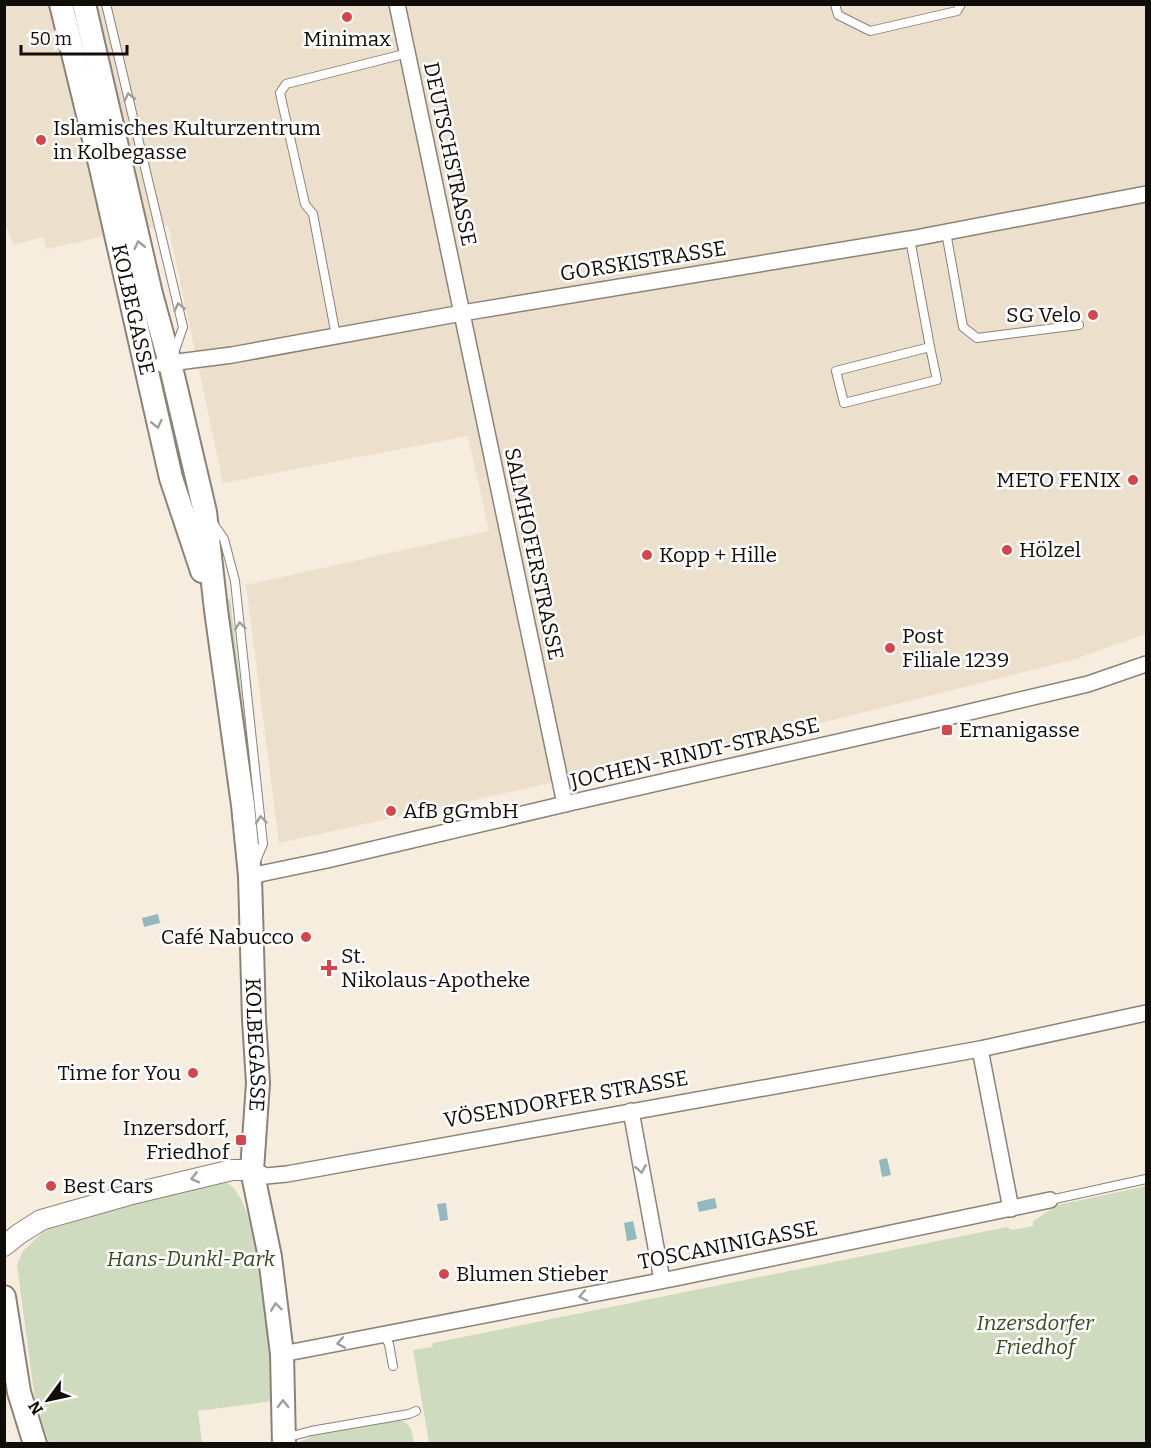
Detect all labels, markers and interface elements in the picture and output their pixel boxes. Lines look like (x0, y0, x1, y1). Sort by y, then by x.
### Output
marker: Minimax (340, 10, 354, 24)
scale bar (21, 18, 128, 56)
place label: Minimax (303, 26, 391, 52)
text: 50 m (30, 28, 72, 50)
street label: DEUTSCHSTRASSE (418, 60, 482, 248)
one-way arrow (123, 92, 136, 102)
place label: Islamisches Kulturzentrum in Kolbegasse (53, 115, 321, 165)
marker: Islamisches Kulturzentrum in Kolbegasse (34, 133, 48, 147)
street label: GORSKISTRASSE (558, 235, 728, 287)
street label: KOLBEGASSE (106, 241, 160, 378)
one-way arrow (134, 241, 147, 251)
place label: SG Velo (1006, 302, 1081, 328)
one-way arrow (173, 303, 186, 313)
marker: SG Velo (1086, 308, 1100, 322)
one-way arrow (150, 419, 163, 429)
street label: SALMHOFERSTRASSE (499, 445, 569, 663)
place label: METO FENIX (996, 467, 1121, 493)
marker: METO FENIX (1126, 473, 1140, 487)
place label: Hölzel (1019, 537, 1081, 563)
place label: Kopp + Hille (659, 542, 777, 568)
marker: Hölzel (1000, 543, 1014, 557)
marker: Kopp + Hille (640, 548, 654, 562)
one-way arrow (234, 622, 247, 631)
place label: Post Filiale 1239 (902, 623, 1009, 673)
marker: Post Filiale 1239 (883, 641, 897, 655)
street label: JOCHEN-RINDT-STRASSE (567, 712, 822, 795)
place label: Ernanigasse (959, 717, 1080, 743)
marker: Ernanigasse (940, 723, 954, 737)
place label: AfB gGmbH (403, 798, 519, 824)
marker: AfB gGmbH (384, 804, 398, 818)
one-way arrow (255, 816, 268, 825)
place label: Café Nabucco (161, 924, 294, 950)
marker: Café Nabucco (299, 930, 313, 944)
place label: St. Nikolaus-Apotheke (341, 943, 530, 993)
marker: St. Nikolaus-Apotheke (322, 961, 336, 975)
street label: KOLBEGASSE (240, 977, 271, 1113)
place label: Time for You (58, 1060, 181, 1086)
street label: VÖSENDORFER STRASSE (442, 1065, 690, 1133)
marker: Time for You (186, 1066, 200, 1080)
place label: Inzersdorf, Friedhof (123, 1115, 231, 1165)
marker: Inzersdorf, Friedhof (234, 1133, 248, 1147)
one-way arrow (634, 1163, 647, 1173)
one-way arrow (190, 1171, 200, 1184)
place label: Best Cars (63, 1173, 153, 1199)
marker: Best Cars (44, 1179, 58, 1193)
street label: TOSCANINIGASSE (636, 1215, 820, 1275)
park label: Hans-Dunkl-Park (107, 1246, 276, 1272)
place label: Blumen Stieber (456, 1261, 608, 1287)
marker: Blumen Stieber (437, 1267, 451, 1281)
one-way arrow (579, 1289, 589, 1302)
one-way arrow (270, 1303, 283, 1312)
park label: Inzersdorfer Friedhof (976, 1310, 1095, 1360)
one-way arrow (337, 1337, 346, 1349)
north arrow (18, 1370, 78, 1430)
text: N (25, 1398, 47, 1418)
one-way arrow (277, 1400, 289, 1409)

